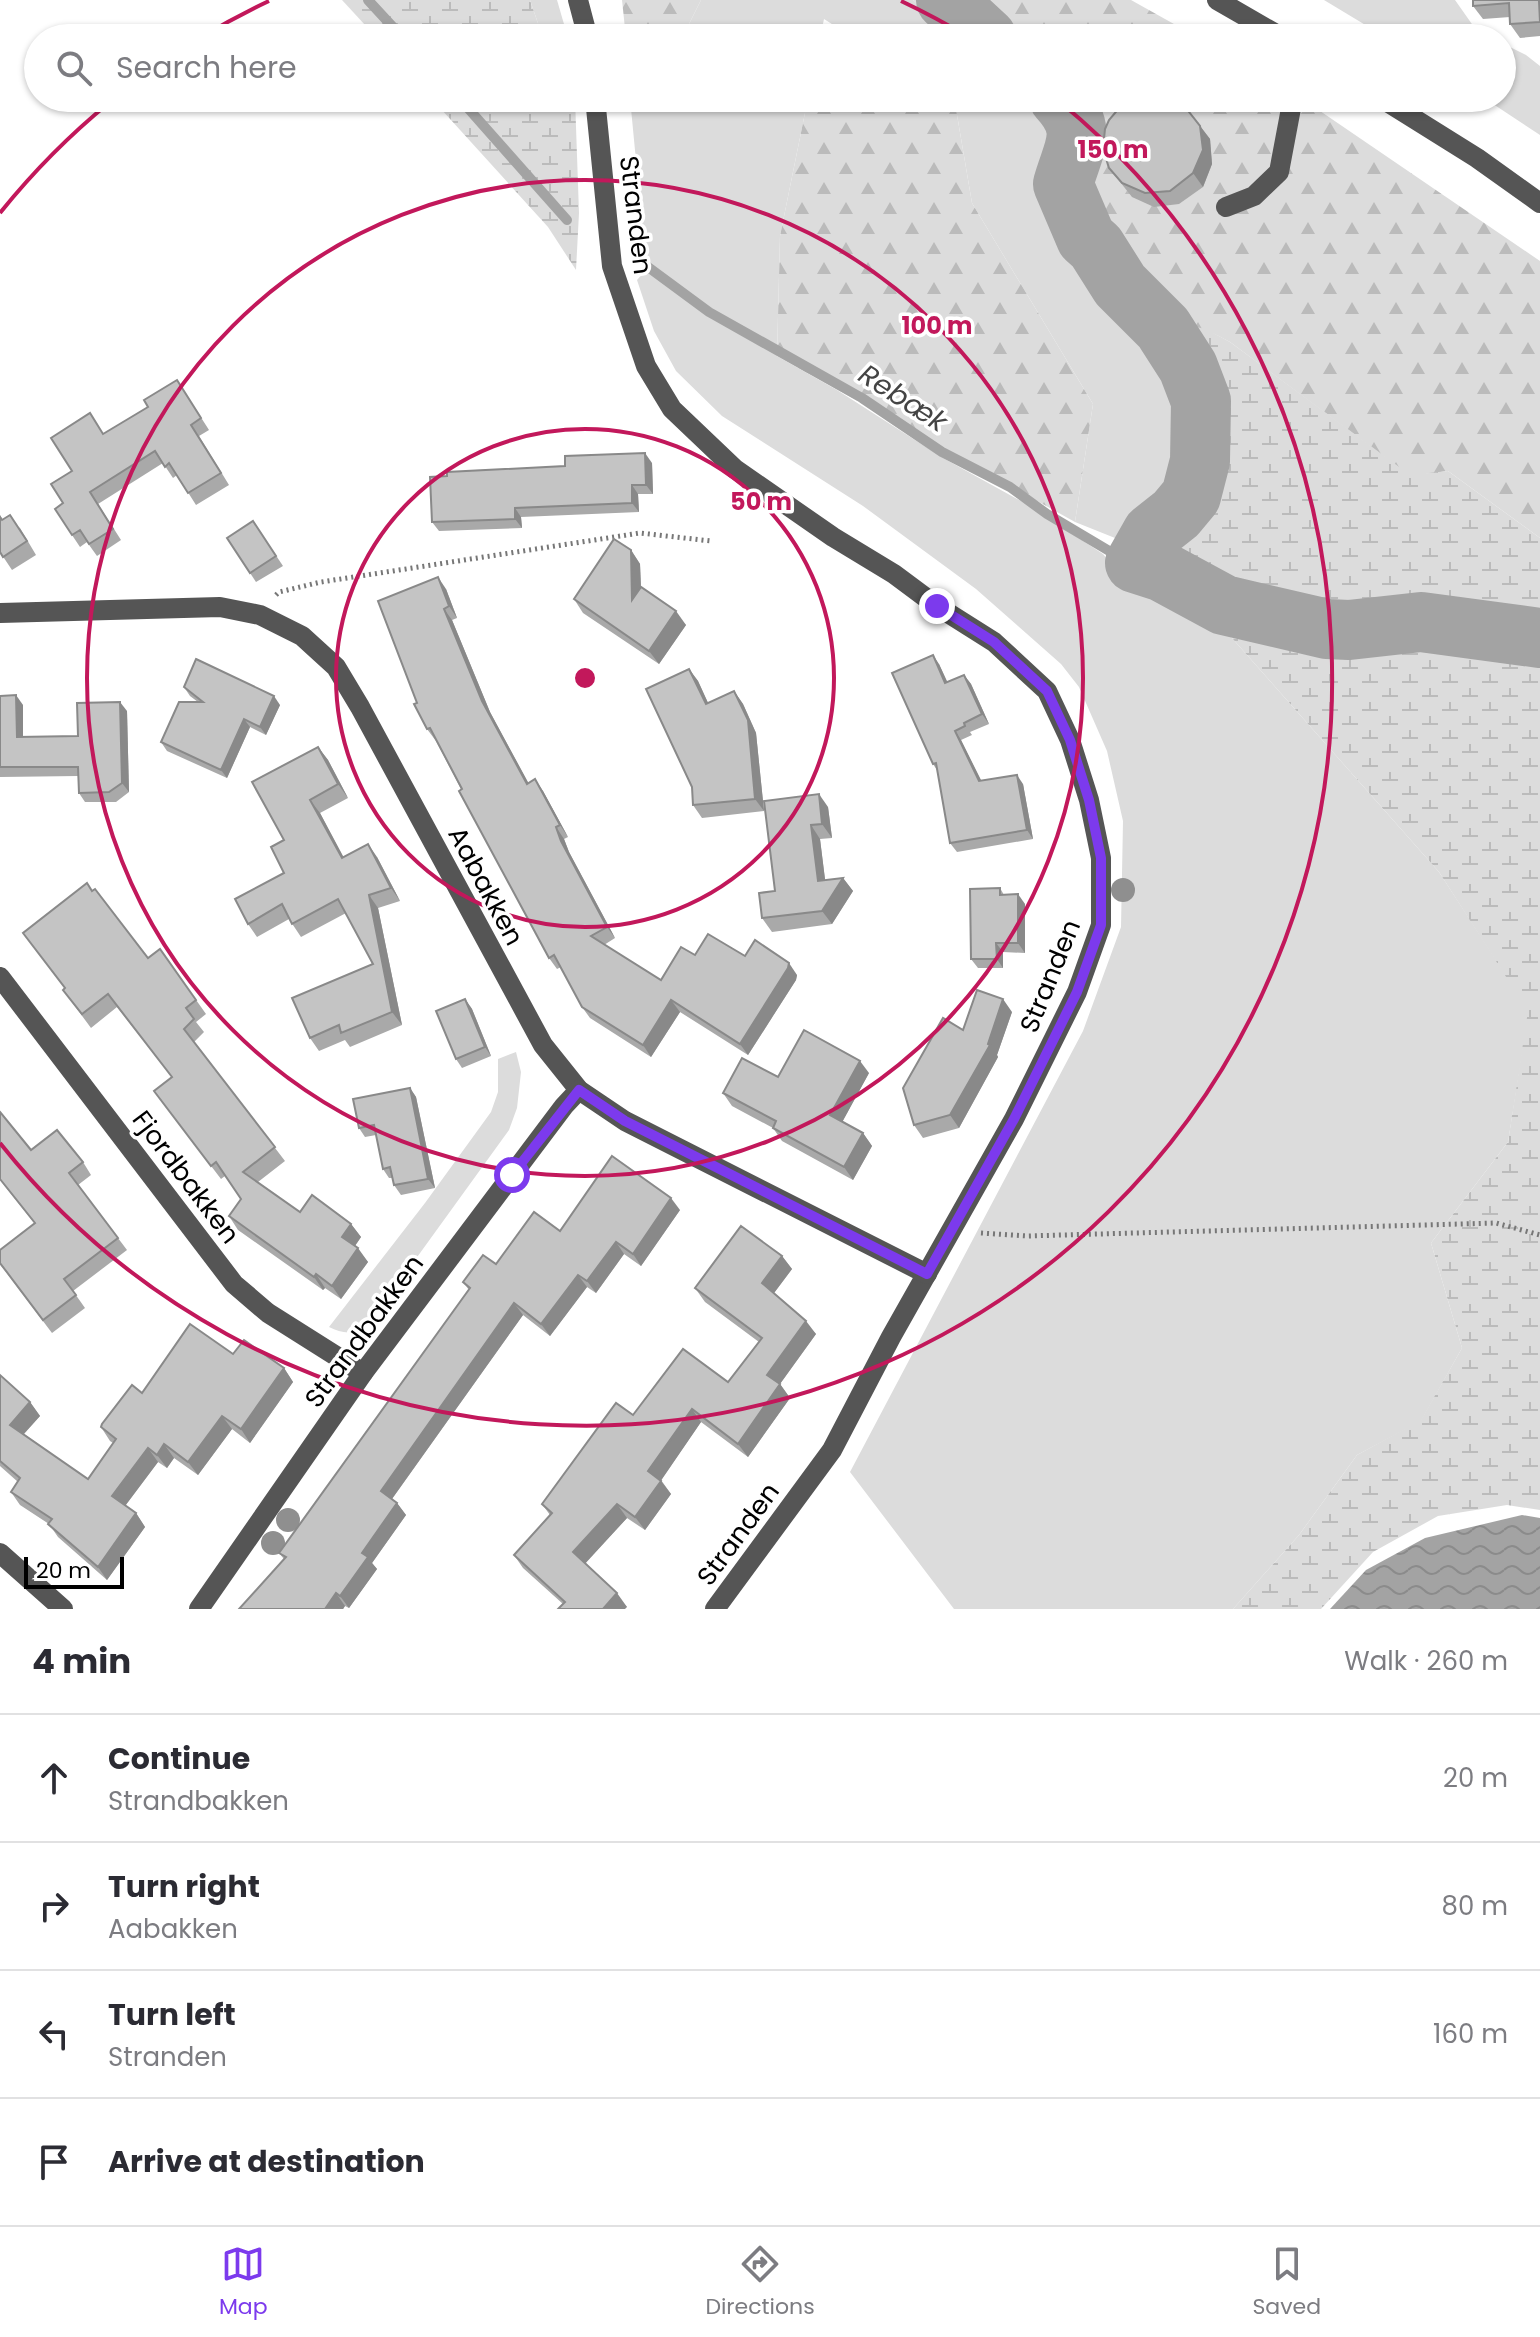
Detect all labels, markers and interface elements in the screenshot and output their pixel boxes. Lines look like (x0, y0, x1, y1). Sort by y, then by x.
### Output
search box (24, 24, 1516, 112)
icon: search (52, 46, 96, 90)
text: Search here (116, 46, 297, 89)
text: 150 m (1078, 133, 1148, 166)
street label: Stranden (611, 154, 661, 276)
text: 100 m (902, 309, 972, 342)
water label: Rebæk (851, 355, 956, 442)
text: 50 m (730, 485, 792, 518)
route end (919, 588, 955, 624)
centre of rings (571, 664, 599, 692)
street label: Aabakken (440, 820, 532, 952)
street label: Stranden (1011, 914, 1089, 1038)
street label: Fjordbakken (124, 1103, 248, 1251)
route start (494, 1157, 530, 1193)
street label: Strandbakken (296, 1247, 432, 1415)
street label: Stranden (688, 1475, 788, 1593)
scale bar (24, 1553, 124, 1589)
text: 20 m (36, 1555, 91, 1586)
text: 4 min (32, 1637, 131, 1685)
text: Walk · 260 m (1344, 1643, 1508, 1679)
text: Continue (108, 1737, 250, 1780)
icon: ahead (32, 1756, 76, 1800)
text: 20 m (1443, 1760, 1508, 1796)
text: Strandbakken (108, 1783, 289, 1819)
text: Turn right (108, 1865, 260, 1908)
icon: right (32, 1884, 76, 1928)
text: 80 m (1442, 1888, 1508, 1924)
text: Aabakken (108, 1911, 238, 1947)
text: Turn left (108, 1993, 236, 2036)
icon: left (32, 2012, 76, 2056)
text: 160 m (1433, 2016, 1508, 2052)
text: Stranden (108, 2039, 227, 2075)
icon: arrive (32, 2140, 76, 2184)
text: Arrive at destination (108, 2140, 425, 2183)
tab: Map (219, 2242, 268, 2323)
tab: Directions (705, 2242, 815, 2323)
tab: Saved (1252, 2242, 1321, 2323)

